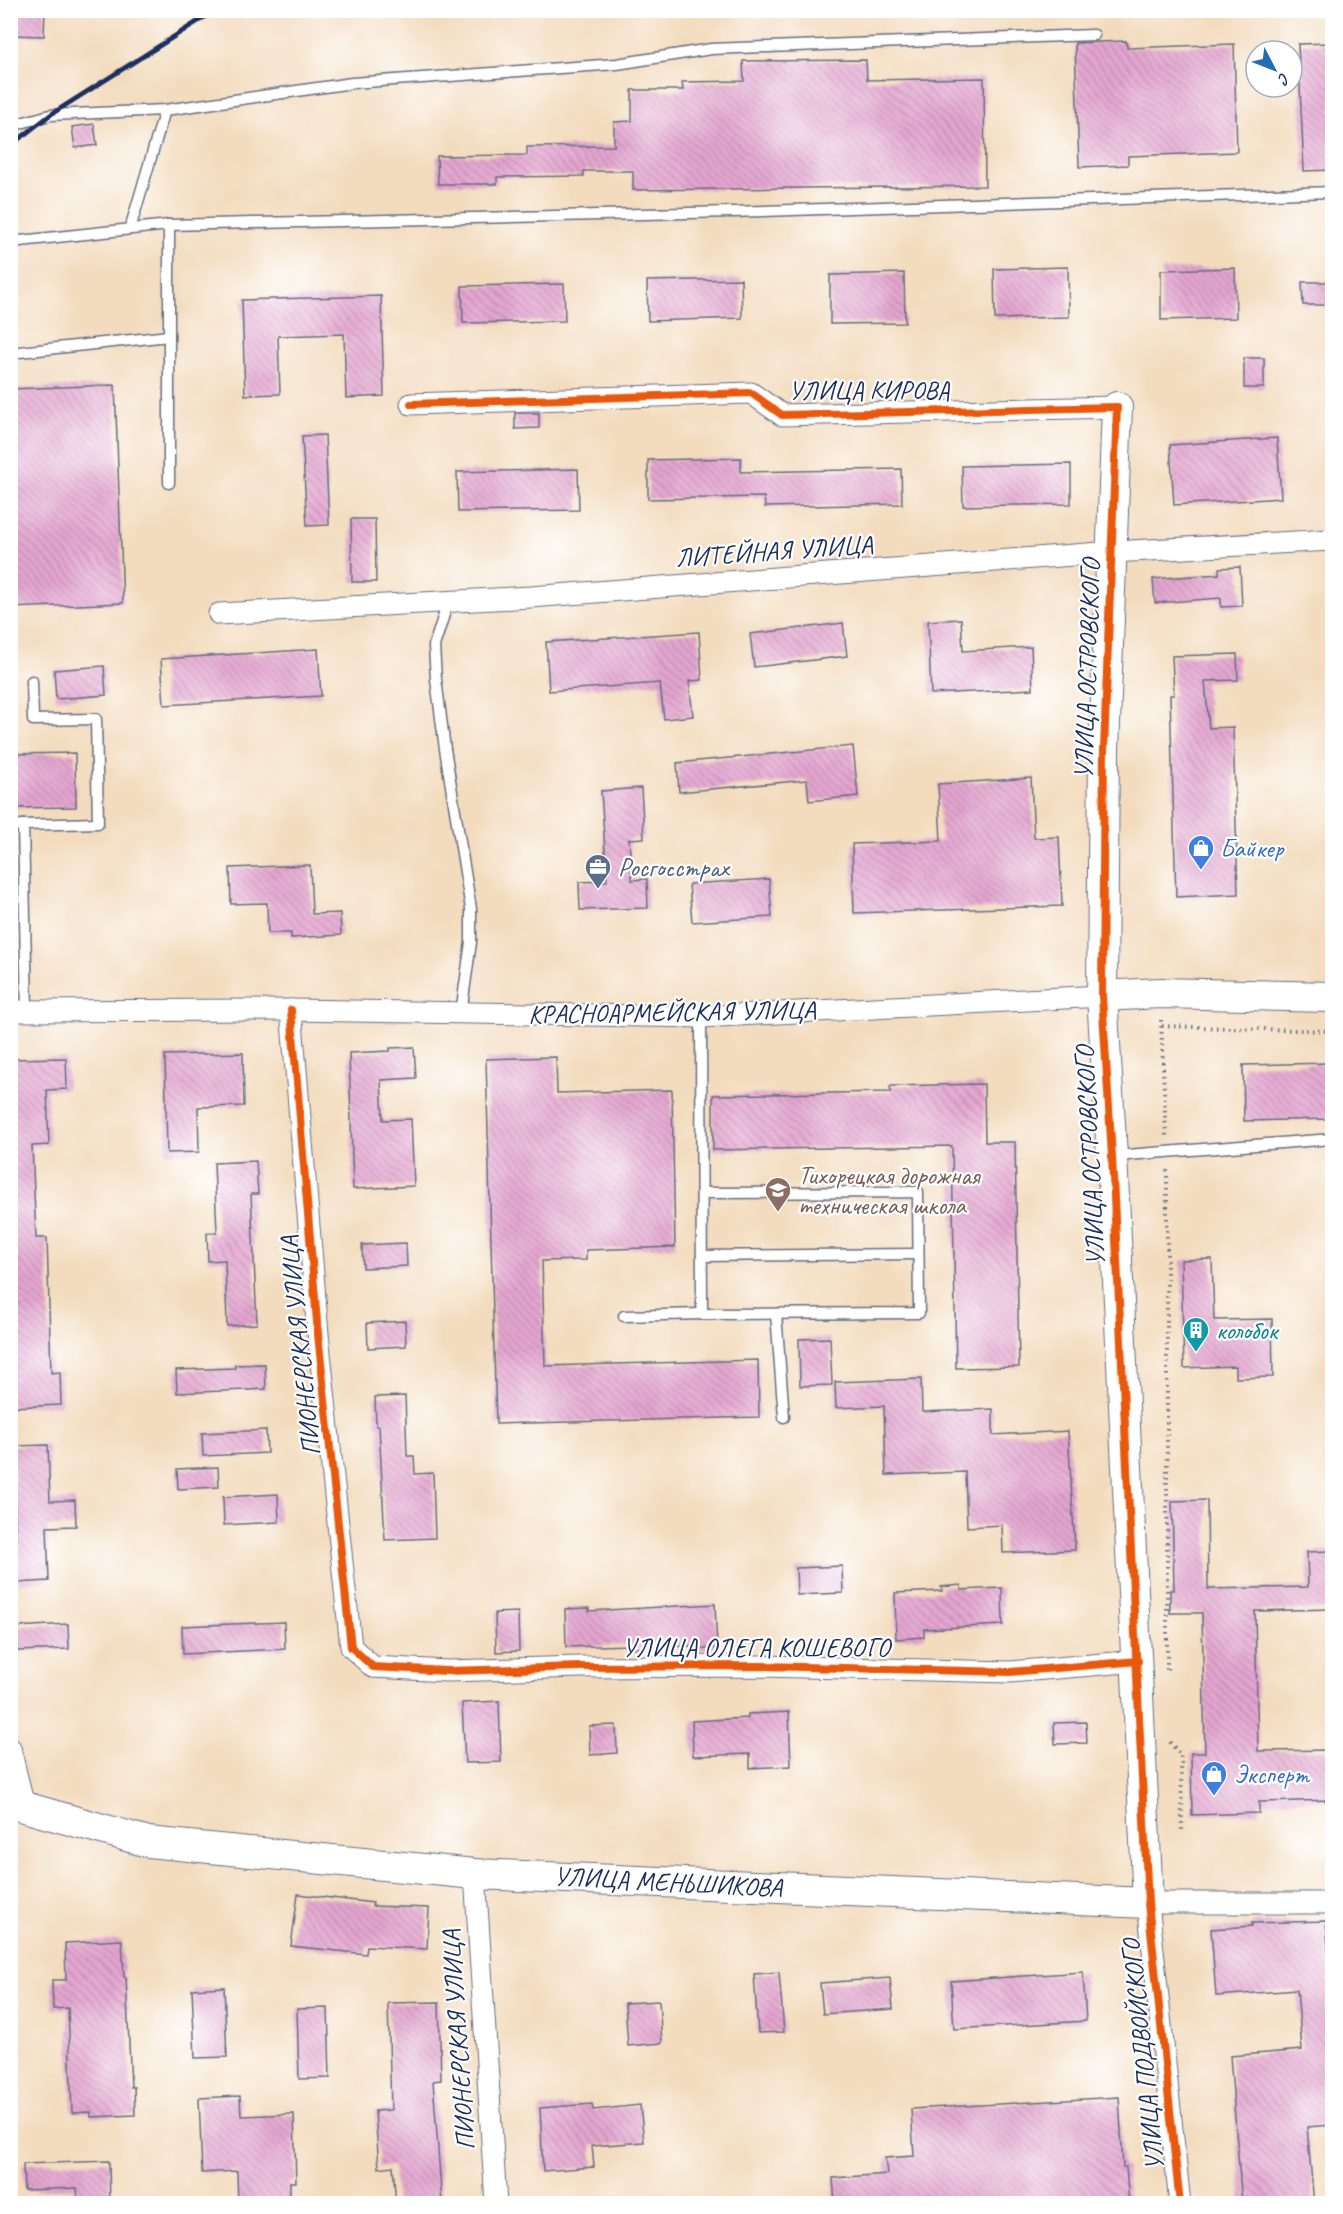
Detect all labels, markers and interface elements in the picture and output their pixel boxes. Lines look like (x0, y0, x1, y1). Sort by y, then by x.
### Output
north arrow (1244, 39, 1304, 99)
text: С (1273, 69, 1294, 90)
street label: УЛИЦА КИРОВА (788, 374, 950, 407)
street label: ЛИТЕЙНАЯ УЛИЦА (674, 528, 875, 574)
street label: УЛИЦА ОСТРОВСКОГО (1067, 555, 1107, 780)
place label: Байкер (1220, 832, 1285, 865)
shop icon: Байкер (1186, 833, 1216, 871)
place label: Росгосстрах (618, 851, 731, 884)
office icon: Росгосстрах (583, 852, 613, 890)
street label: КРАСНОАРМЕЙСКАЯ УЛИЦА (528, 993, 817, 1031)
street label: УЛИЦА ОСТРОВСКОГО (1068, 1042, 1112, 1267)
place label: Тихорецкая дорожная техническая школа (798, 1159, 982, 1222)
school or university icon: Тихорецкая дорожная техническая школа (763, 1175, 793, 1213)
street label: ПИОНЕРСКАЯ УЛИЦА (272, 1234, 328, 1457)
place label: колобок (1216, 1314, 1280, 1347)
building icon: колобок (1181, 1315, 1211, 1353)
street label: УЛИЦА ОЛЕГА КОШЕВОГО (622, 1631, 893, 1664)
place label: Эксперт (1234, 1758, 1311, 1791)
shop icon: Эксперт (1199, 1759, 1229, 1797)
street label: УЛИЦА МЕНЬШИКОВА (553, 1860, 785, 1905)
street label: ПИОНЕРСКАЯ УЛИЦА (434, 1928, 482, 2151)
street label: УЛИЦА ПОДВОЙСКОГО (1114, 1935, 1172, 2172)

